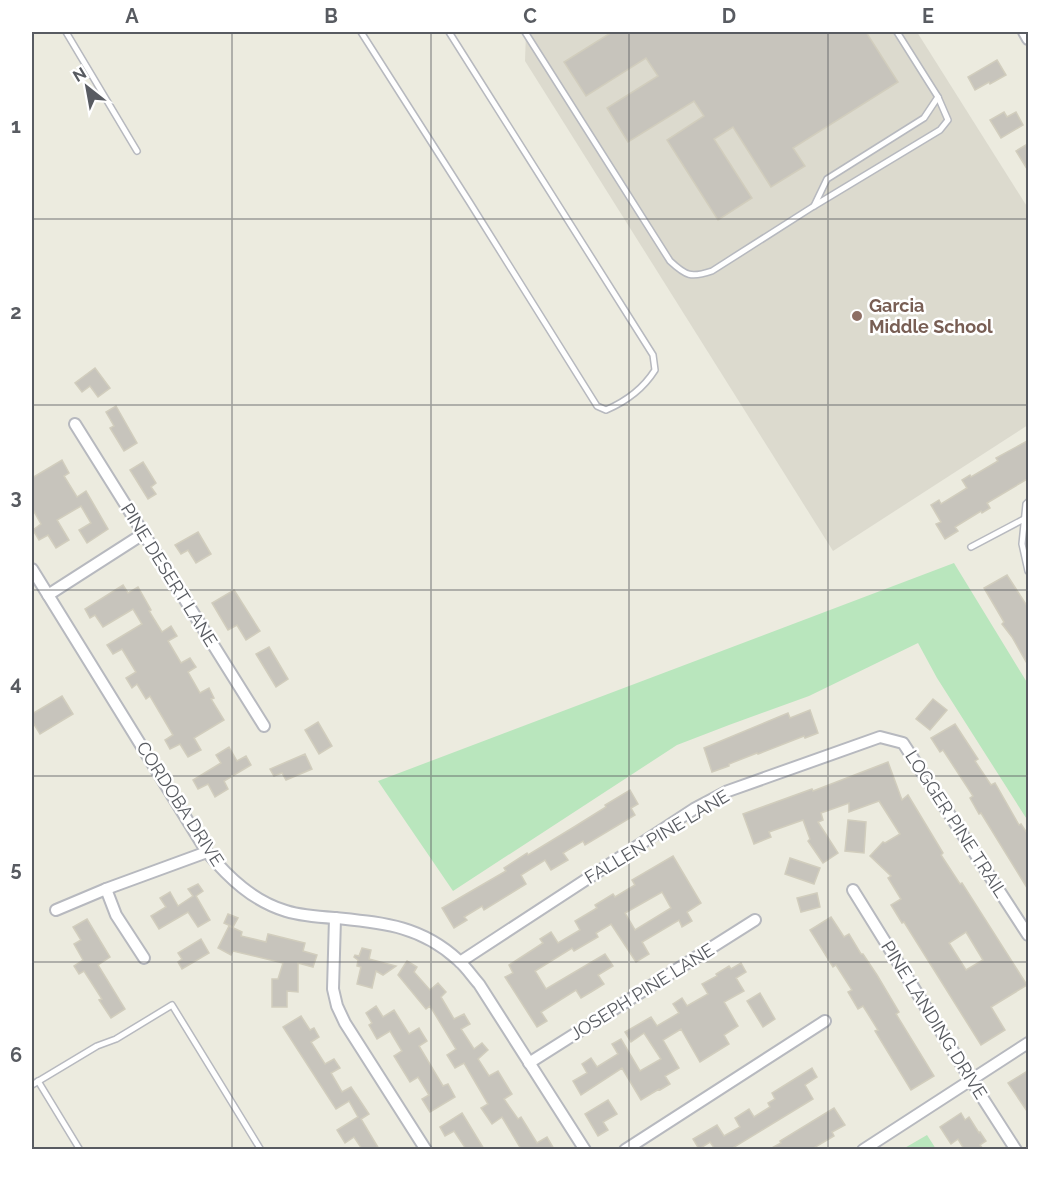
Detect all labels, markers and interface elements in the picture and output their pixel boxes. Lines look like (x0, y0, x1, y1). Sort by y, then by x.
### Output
text: A (125, 4, 139, 28)
text: B (324, 4, 338, 28)
text: C (523, 4, 537, 28)
text: D (722, 4, 736, 28)
text: E (922, 4, 934, 28)
north arrow (57, 57, 117, 117)
text: N (69, 63, 90, 86)
text: 1 (11, 114, 21, 138)
place label: Garcia Middle School (869, 295, 993, 337)
text: 2 (10, 300, 22, 324)
marker: Garcia Middle School (850, 309, 864, 323)
text: 3 (10, 485, 22, 509)
street label: PINE DESERT LANE (117, 499, 222, 650)
text: 4 (10, 671, 22, 695)
street label: CORDOBA DRIVE (132, 738, 228, 870)
street label: LOGGER PINE TRAIL (901, 746, 1012, 902)
street label: FALLEN PINE LANE (581, 785, 733, 888)
text: 5 (10, 857, 22, 881)
street label: PINE LANDING DRIVE (877, 937, 992, 1103)
street label: JOSEPH PINE LANE (566, 939, 718, 1044)
text: 6 (10, 1043, 22, 1067)

